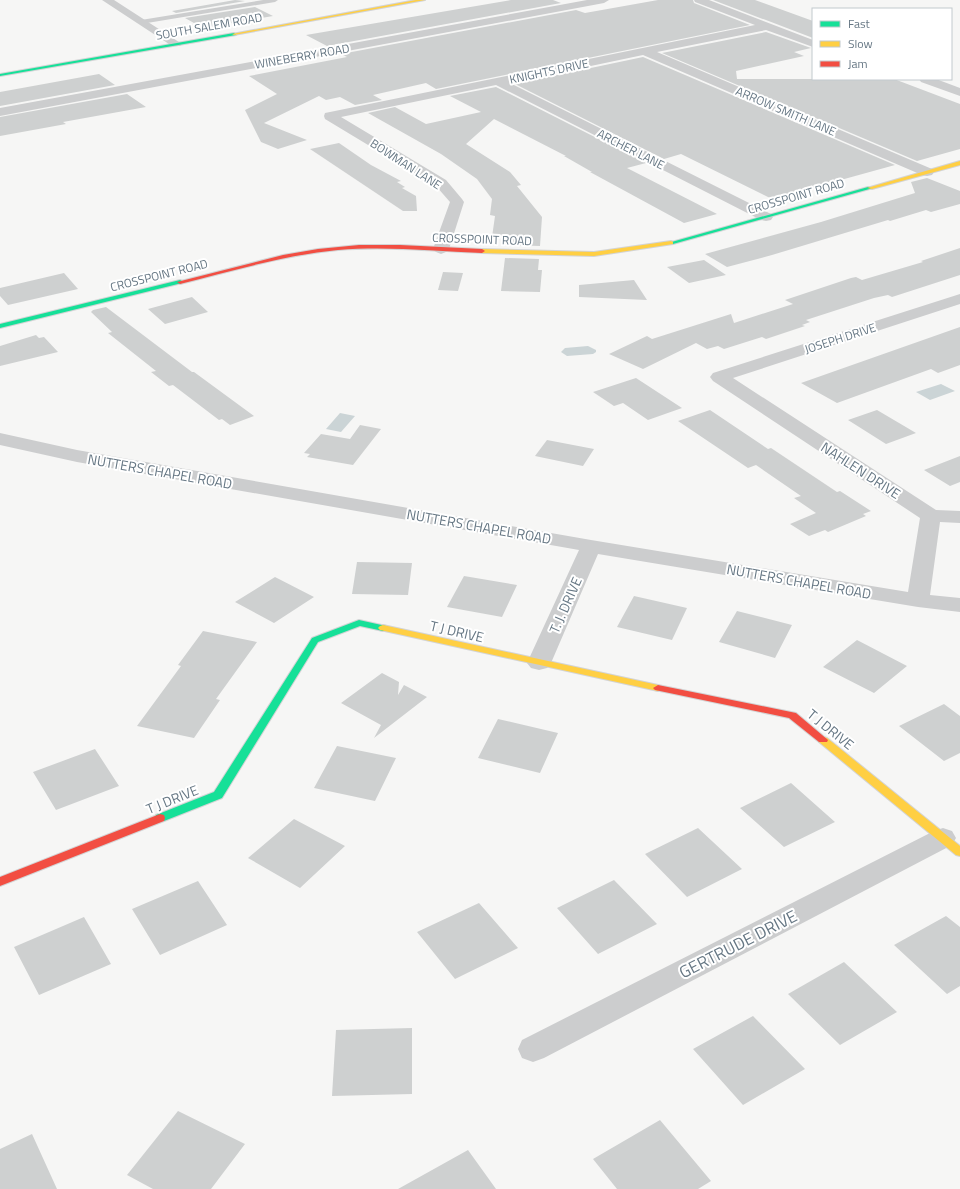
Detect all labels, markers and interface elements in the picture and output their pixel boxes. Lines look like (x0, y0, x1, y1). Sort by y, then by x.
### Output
street label: SOUTH SALEM ROAD (154, 7, 264, 45)
legend (812, 8, 952, 80)
text: Fast (848, 14, 871, 33)
text: Slow (848, 34, 873, 53)
street label: WINEBERRY ROAD (253, 38, 351, 74)
street label: KNIGHTS DRIVE (508, 53, 591, 89)
text: Jam (848, 54, 868, 73)
street label: ARROW SMITH LANE (733, 81, 839, 141)
street label: ARCHER LANE (594, 124, 668, 174)
street label: BOWMAN LANE (367, 134, 446, 194)
street label: CROSSPOINT ROAD (745, 173, 847, 219)
street label: CROSSPOINT ROAD (432, 228, 533, 250)
street label: CROSSPOINT ROAD (108, 254, 210, 296)
street label: JOSEPH DRIVE (802, 317, 879, 358)
street label: NAHLEN DRIVE (817, 436, 905, 504)
street label: NUTTERS CHAPEL ROAD (86, 448, 234, 494)
street label: NUTTERS CHAPEL ROAD (405, 503, 553, 549)
street label: NUTTERS CHAPEL ROAD (725, 558, 873, 604)
street label: T. J. DRIVE (543, 573, 587, 637)
street label: T J DRIVE (428, 615, 486, 647)
street label: T J DRIVE (803, 704, 859, 754)
street label: T J DRIVE (143, 779, 201, 819)
street label: GERTRUDE DRIVE (674, 903, 802, 985)

